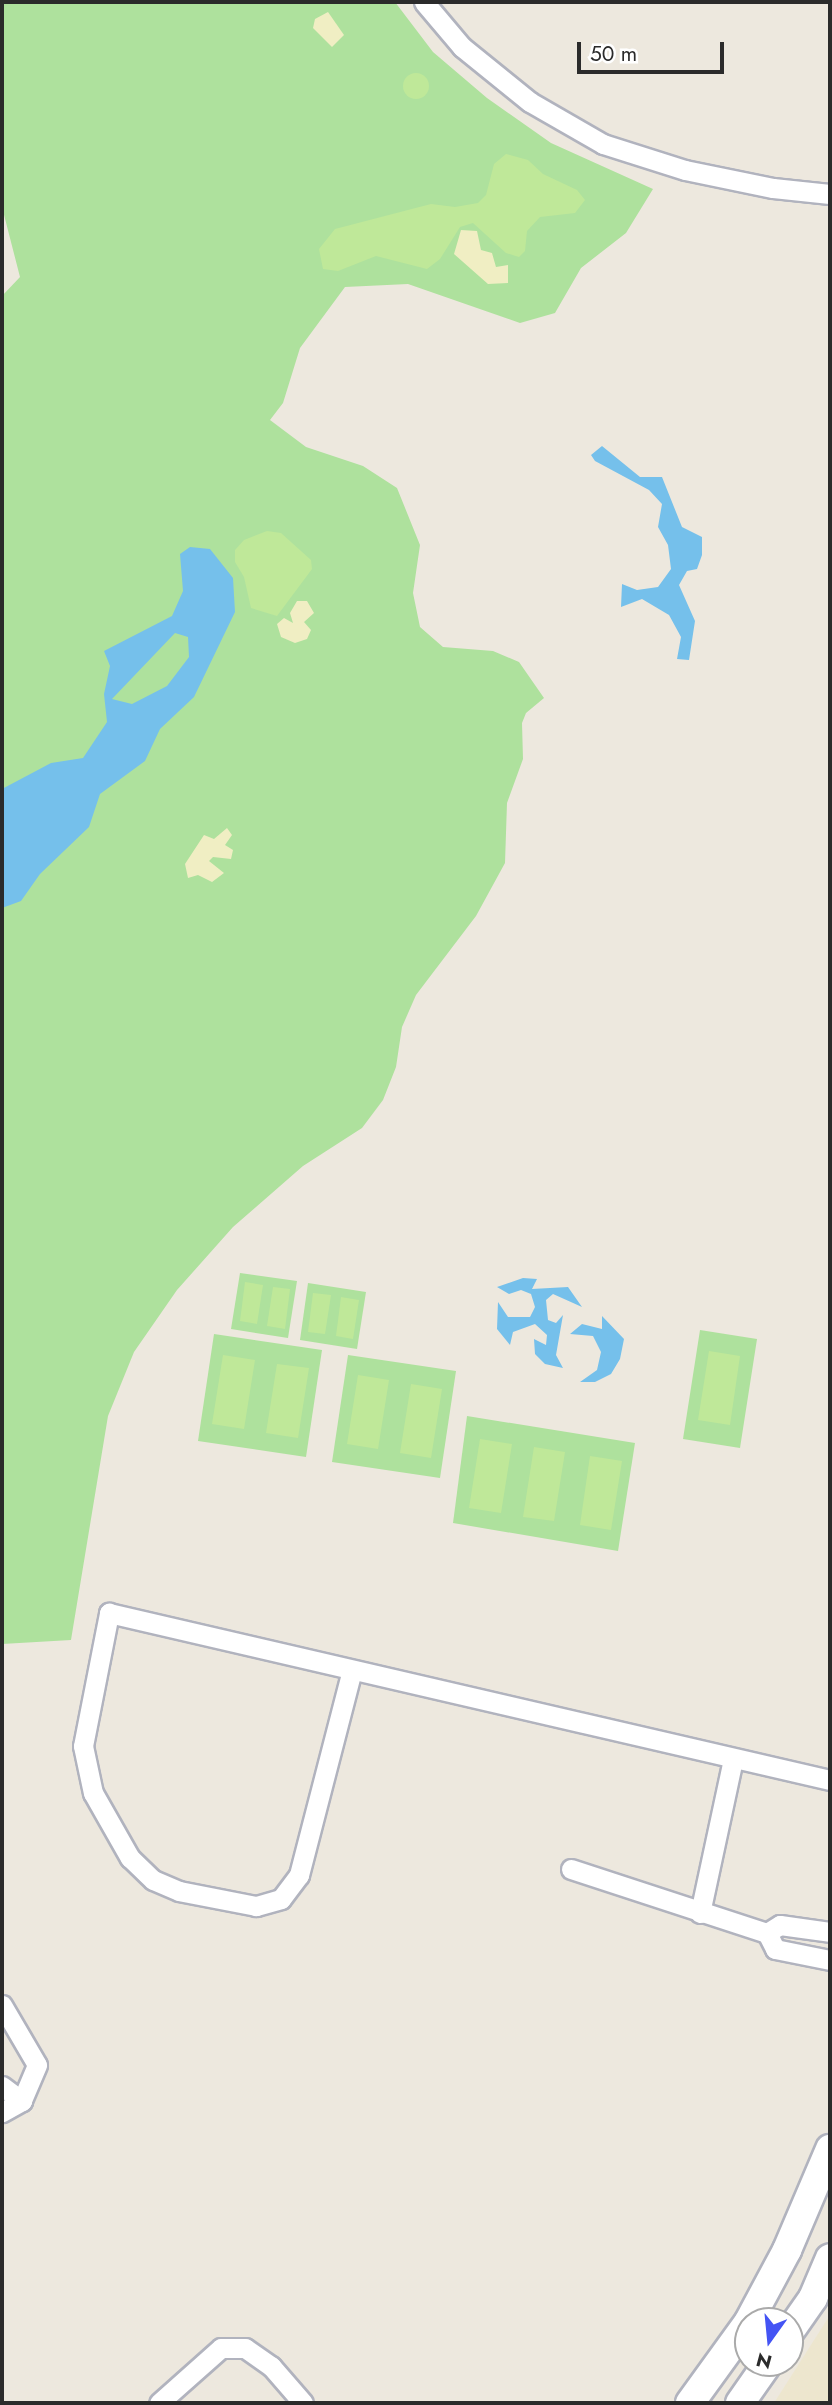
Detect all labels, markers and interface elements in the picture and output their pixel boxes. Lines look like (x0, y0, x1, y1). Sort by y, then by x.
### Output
scale bar (580, 28, 727, 72)
text: 50 m (590, 39, 637, 69)
north arrow (734, 2307, 804, 2377)
text: N (753, 2346, 775, 2376)

